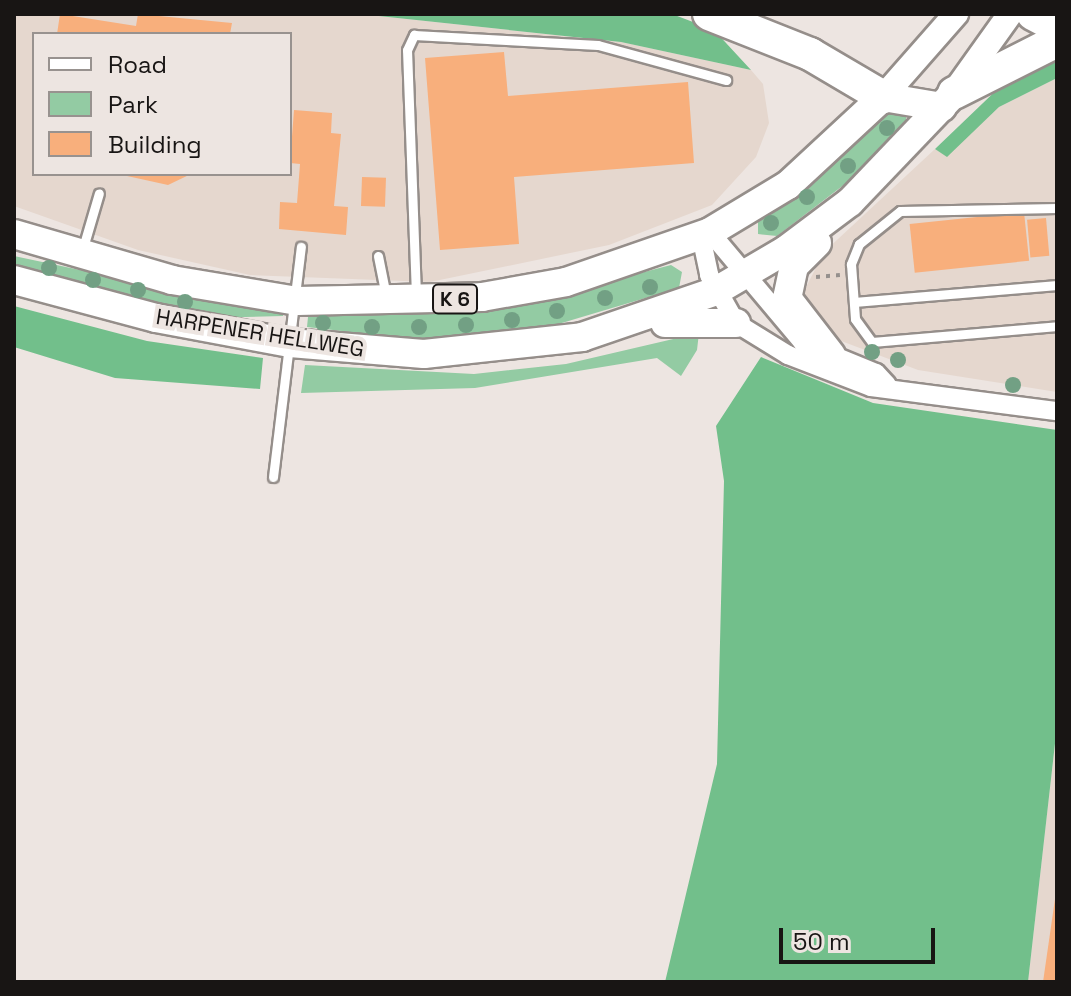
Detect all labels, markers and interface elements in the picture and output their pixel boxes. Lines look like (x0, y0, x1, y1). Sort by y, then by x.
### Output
legend (32, 32, 292, 176)
text: Road (108, 49, 167, 80)
text: Park (108, 89, 158, 120)
text: Building (108, 129, 202, 160)
road number: K 6 (431, 283, 479, 315)
street label: HARPENER HELLWEG (154, 304, 366, 362)
scale bar (783, 912, 939, 962)
text: 50 m (793, 926, 850, 957)

